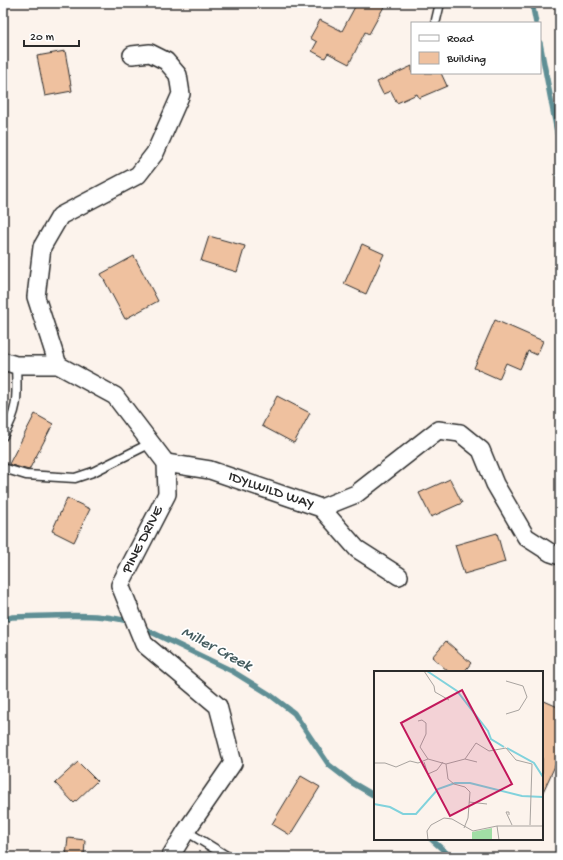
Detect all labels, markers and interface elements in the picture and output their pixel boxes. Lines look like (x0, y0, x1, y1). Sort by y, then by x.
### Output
scale bar (24, 22, 79, 48)
legend (411, 22, 541, 74)
text: 20 m (30, 31, 55, 45)
text: Road (447, 33, 474, 47)
text: Building (446, 53, 486, 67)
street label: IDYLWILD WAY (226, 468, 316, 514)
street label: PINE DRIVE (118, 503, 168, 578)
water label: Miller Creek (177, 623, 256, 677)
inset map (374, 671, 543, 840)

